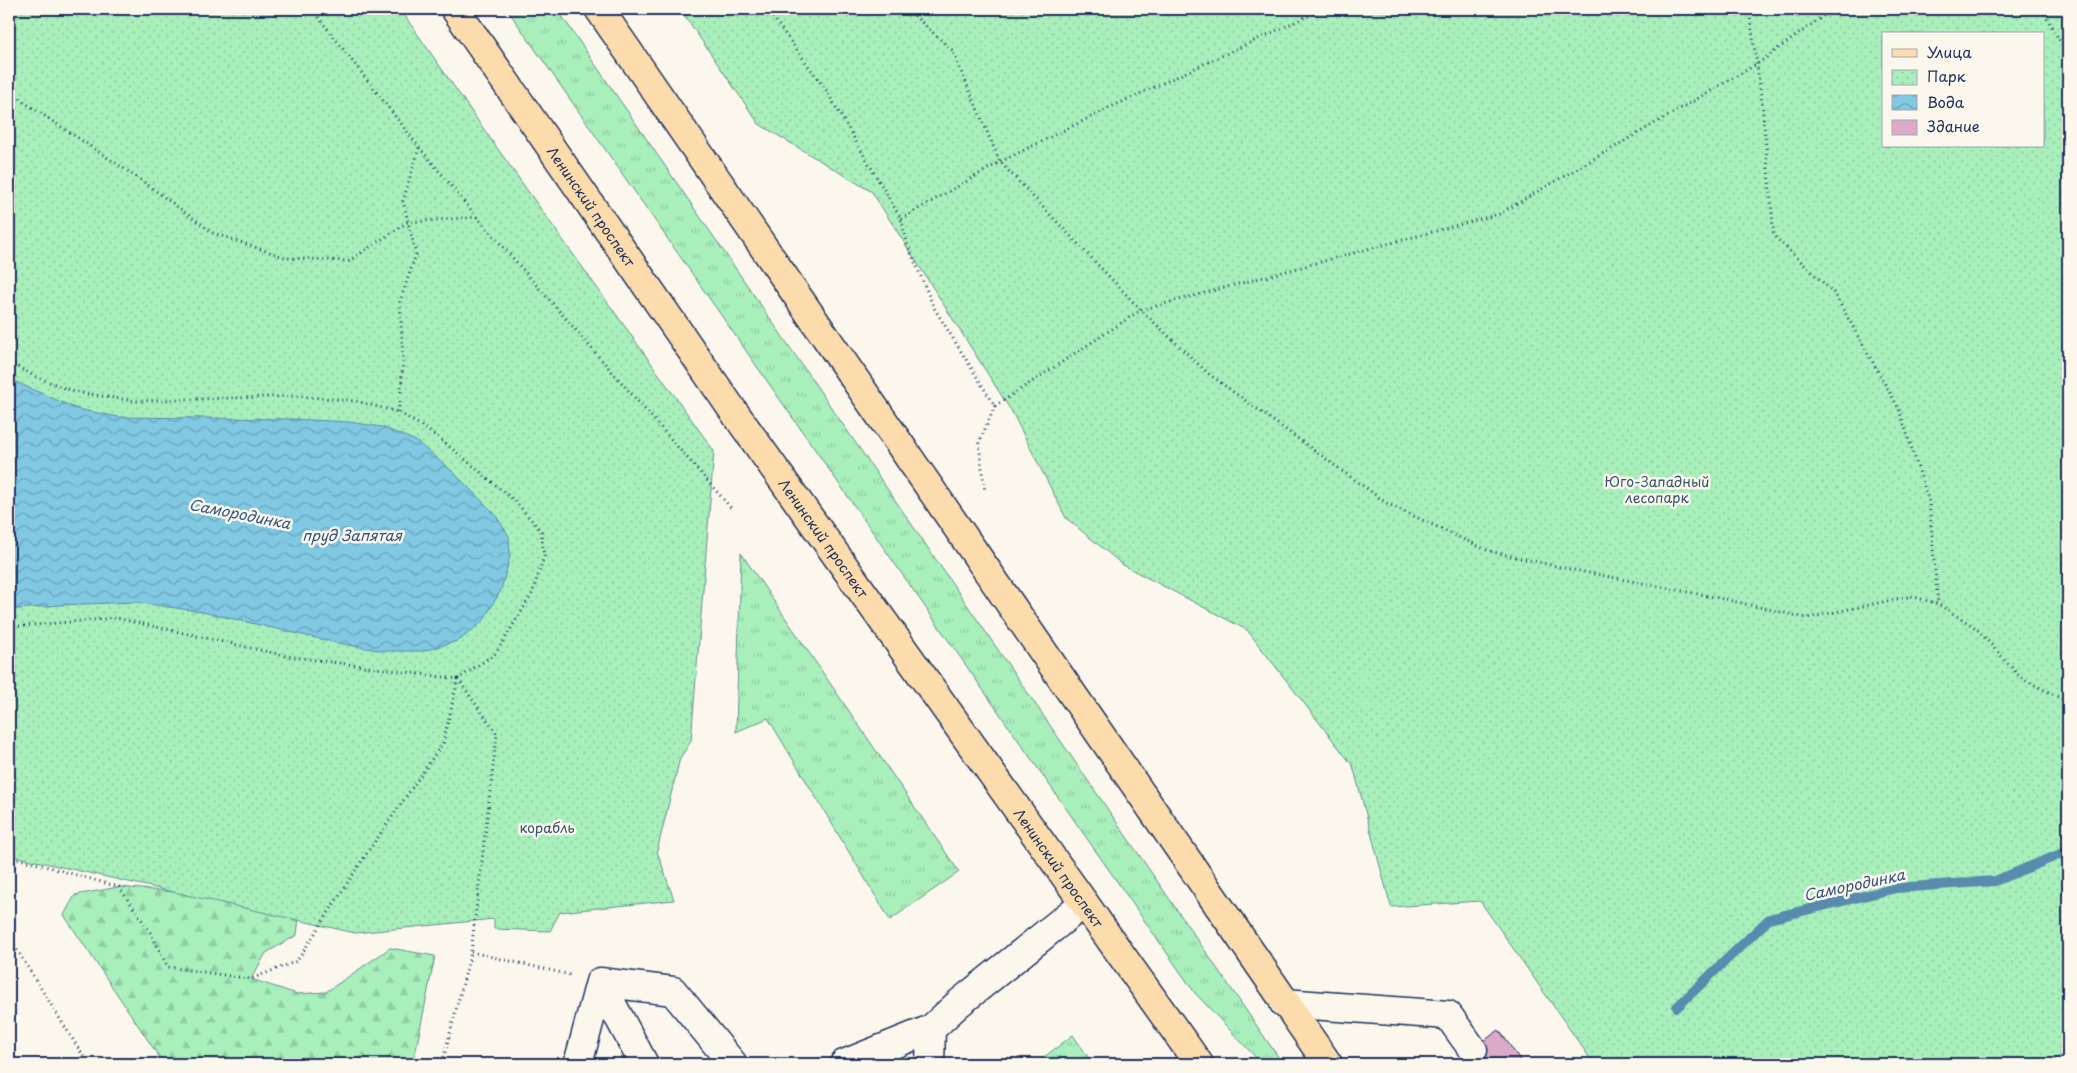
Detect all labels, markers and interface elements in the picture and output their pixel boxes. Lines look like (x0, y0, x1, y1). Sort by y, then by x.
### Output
legend (1882, 32, 2044, 148)
text: Улица (1927, 40, 1972, 63)
text: Парк (1927, 64, 1966, 87)
text: Вода (1927, 90, 1965, 113)
text: Здание (1927, 114, 1980, 137)
street label: Ленинский проспект (543, 142, 641, 271)
park label: Юго-Западный лесопарк (1605, 471, 1709, 508)
street label: Ленинский проспект (774, 474, 874, 602)
water label: Самородинка (187, 492, 293, 534)
water label: пруд Запятая (302, 523, 403, 546)
street label: Ленинский проспект (1009, 804, 1109, 932)
park label: корабль (519, 817, 575, 838)
water label: Самородинка (1801, 862, 1907, 906)

